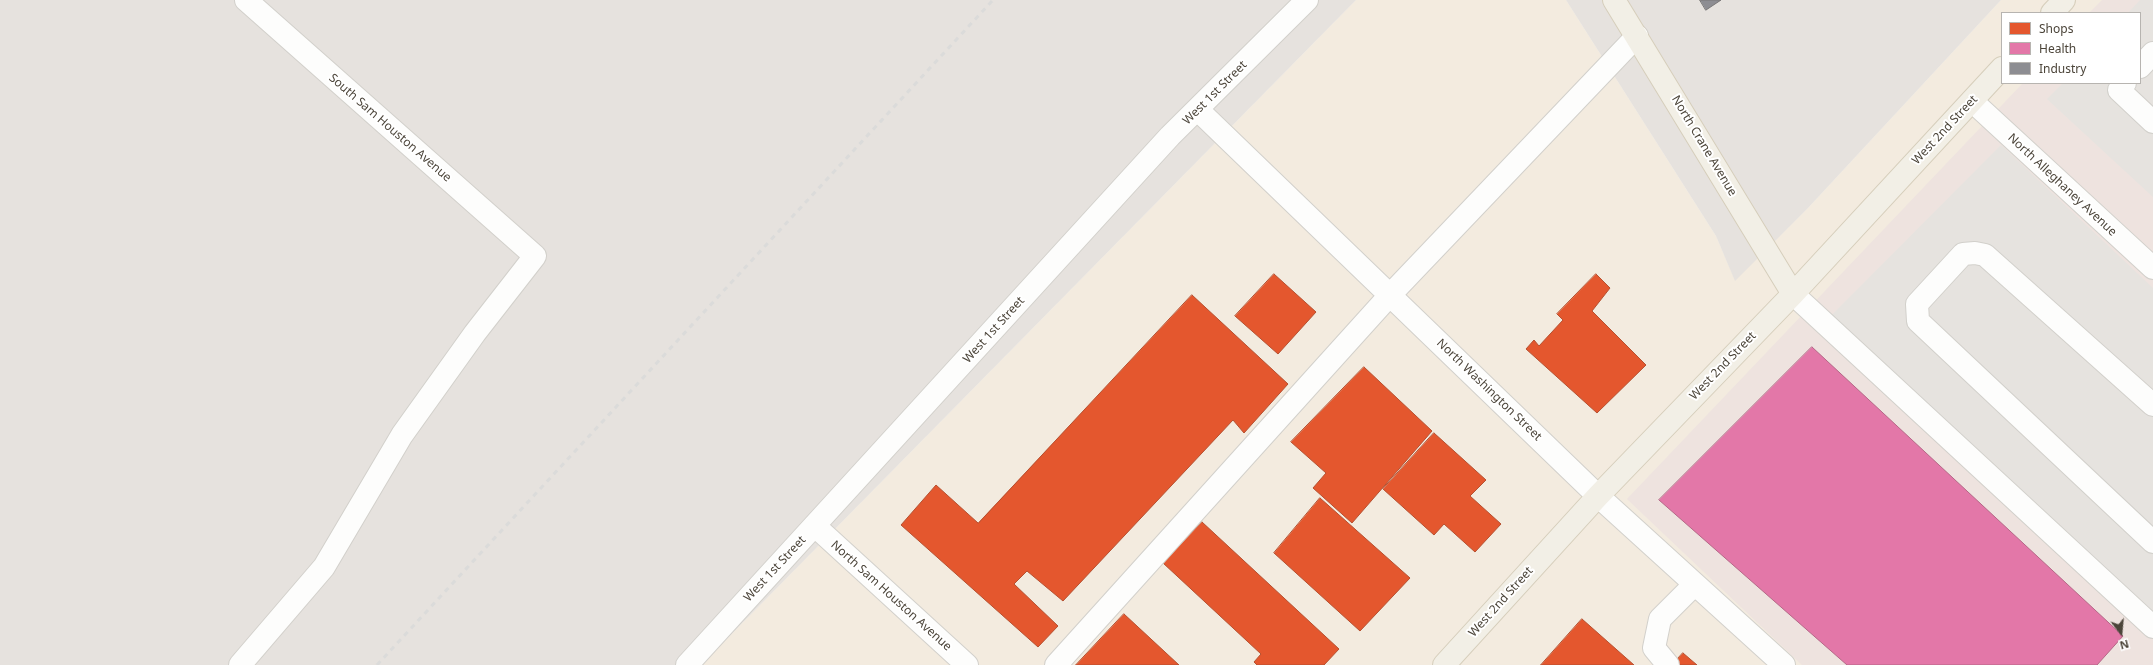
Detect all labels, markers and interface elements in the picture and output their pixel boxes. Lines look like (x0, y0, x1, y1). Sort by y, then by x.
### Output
legend (2001, 12, 2141, 84)
text: Shops (2039, 20, 2073, 37)
text: Health (2039, 40, 2076, 57)
street label: West 1st Street (1180, 58, 1250, 128)
text: Industry (2039, 60, 2086, 77)
street label: South Sam Houston Avenue (326, 71, 454, 185)
street label: West 2nd Street (1909, 92, 1981, 168)
street label: North Crane Avenue (1668, 93, 1740, 199)
street label: North Alleghaney Avenue (2005, 131, 2119, 239)
street label: West 1st Street (960, 294, 1028, 366)
street label: West 2nd Street (1687, 329, 1759, 403)
street label: North Washington Street (1433, 336, 1545, 444)
street label: West 1st Street (741, 533, 809, 605)
street label: North Sam Houston Avenue (828, 538, 954, 654)
street label: West 2nd Street (1466, 564, 1536, 640)
north arrow (2101, 613, 2141, 653)
text: N (2118, 637, 2131, 653)

